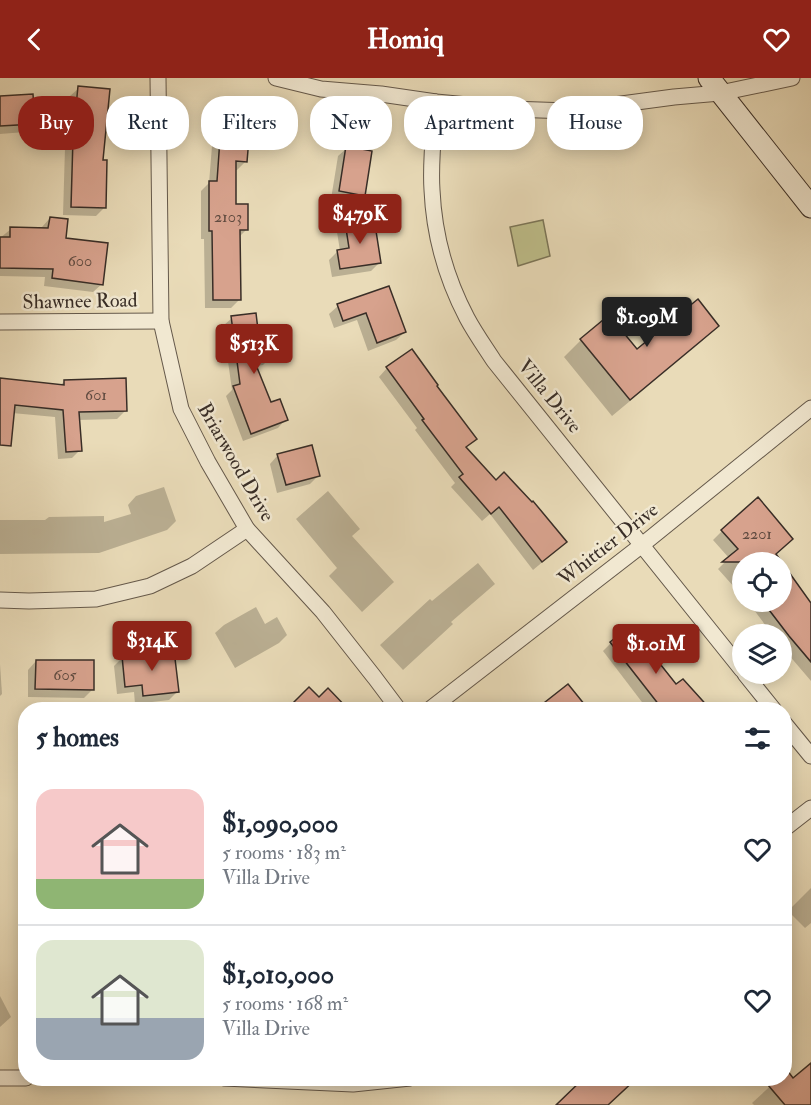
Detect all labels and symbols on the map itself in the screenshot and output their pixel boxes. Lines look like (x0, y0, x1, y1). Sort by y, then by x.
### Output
pin: $479K (318, 194, 402, 245)
house number: 2103 (214, 207, 242, 227)
house number: 600 (68, 251, 92, 271)
street label: Shawnee Road (22, 287, 138, 315)
pin: $1.09M (598, 297, 696, 348)
pin: $513K (212, 324, 296, 375)
street label: Villa Drive (513, 354, 587, 438)
house number: 601 (85, 385, 107, 405)
street label: Briarwood Drive (192, 398, 280, 526)
street label: Whittier Drive (552, 497, 663, 591)
house number: 2201 (742, 524, 772, 544)
pin: $314K (110, 621, 194, 672)
pin: $1.01M (607, 624, 705, 675)
house number: 605 (53, 665, 77, 685)

